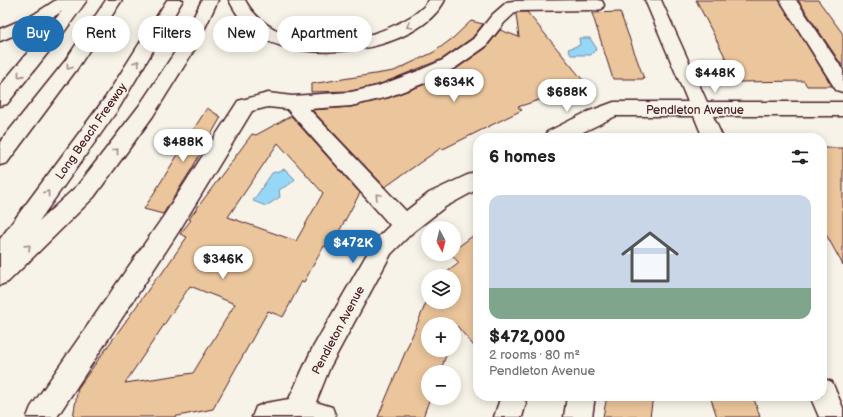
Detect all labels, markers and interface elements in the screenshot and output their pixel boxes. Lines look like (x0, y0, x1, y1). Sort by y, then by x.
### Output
chip: Buy (12, 16, 64, 52)
chip: Rent (72, 16, 130, 52)
chip: Filters (138, 16, 205, 52)
chip: New (213, 16, 269, 52)
chip: Apartment (277, 16, 372, 52)
one-way arrow (406, 21, 413, 28)
one-way arrow (133, 60, 140, 67)
pin: $448K (687, 60, 743, 94)
one-way arrow (66, 63, 74, 70)
text: $448K (695, 65, 735, 81)
pin: $634K (426, 69, 482, 103)
one-way arrow (18, 70, 25, 77)
text: $634K (434, 74, 474, 90)
pin: $688K (539, 79, 595, 113)
street label: Long Beach Freeway (52, 80, 131, 182)
text: $688K (547, 84, 587, 100)
street label: Pendleton Avenue (646, 103, 744, 118)
pin: $488K (155, 129, 211, 163)
text: $488K (163, 134, 203, 150)
icon: filters (789, 146, 811, 168)
text: 6 homes (489, 147, 556, 167)
one-way arrow (111, 149, 118, 156)
one-way arrow (42, 190, 49, 197)
one-way arrow (376, 193, 383, 201)
north arrow (421, 221, 461, 261)
map controls (421, 221, 461, 405)
icon: home (614, 221, 686, 293)
pin: $472K (325, 230, 381, 264)
text: $472K (333, 235, 373, 251)
one-way arrow (23, 244, 31, 252)
pin: $346K (195, 246, 251, 280)
text: $346K (203, 251, 243, 267)
button: layers (421, 269, 461, 309)
street label: Pendleton Avenue (309, 283, 368, 377)
button: + (421, 317, 461, 357)
text: $472,000 (489, 327, 565, 347)
text: 2 rooms · 80 m² (489, 347, 580, 363)
text: Pendleton Avenue (489, 363, 595, 379)
button: − (421, 365, 461, 405)

